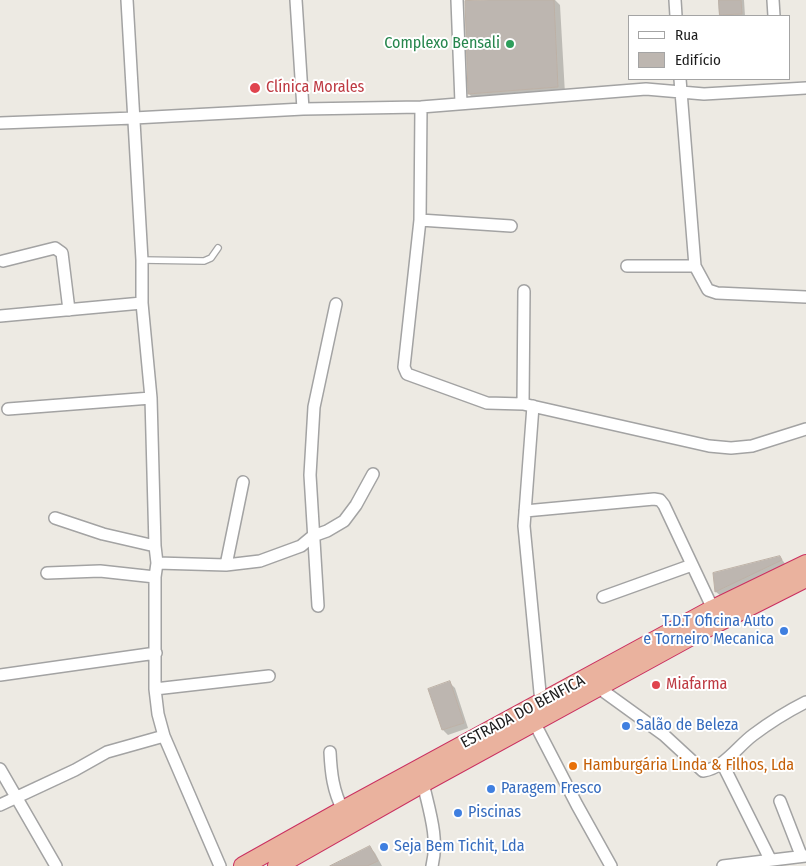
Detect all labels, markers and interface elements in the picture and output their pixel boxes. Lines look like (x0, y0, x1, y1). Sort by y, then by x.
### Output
legend (628, 15, 791, 80)
text: Rua (675, 26, 698, 44)
place label: Complexo Bensali (384, 34, 500, 54)
marker: Complexo Bensali (504, 38, 516, 50)
text: Edifício (675, 51, 721, 69)
place label: Clínica Morales (266, 78, 364, 98)
marker: Clínica Morales (248, 81, 262, 95)
place label: T.D.T Oficina Auto e Torneiro Mecanica (643, 612, 774, 650)
marker: T.D.T Oficina Auto e Torneiro Mecanica (778, 625, 790, 637)
street label: ESTRADA DO BENFICA (458, 671, 588, 753)
place label: Miafarma (666, 675, 727, 695)
marker: Miafarma (650, 679, 662, 691)
place label: Salão de Beleza (636, 716, 739, 736)
marker: Salão de Beleza (620, 720, 632, 732)
place label: Hamburgária Linda & Filhos, Lda (583, 756, 794, 776)
marker: Hamburgária Linda & Filhos, Lda (567, 760, 579, 772)
place label: Paragem Fresco (501, 779, 602, 799)
marker: Paragem Fresco (485, 783, 497, 795)
place label: Piscinas (468, 803, 521, 823)
marker: Piscinas (452, 807, 464, 819)
place label: Seja Bem Tichit, Lda (394, 837, 524, 857)
marker: Seja Bem Tichit, Lda (378, 841, 390, 853)

